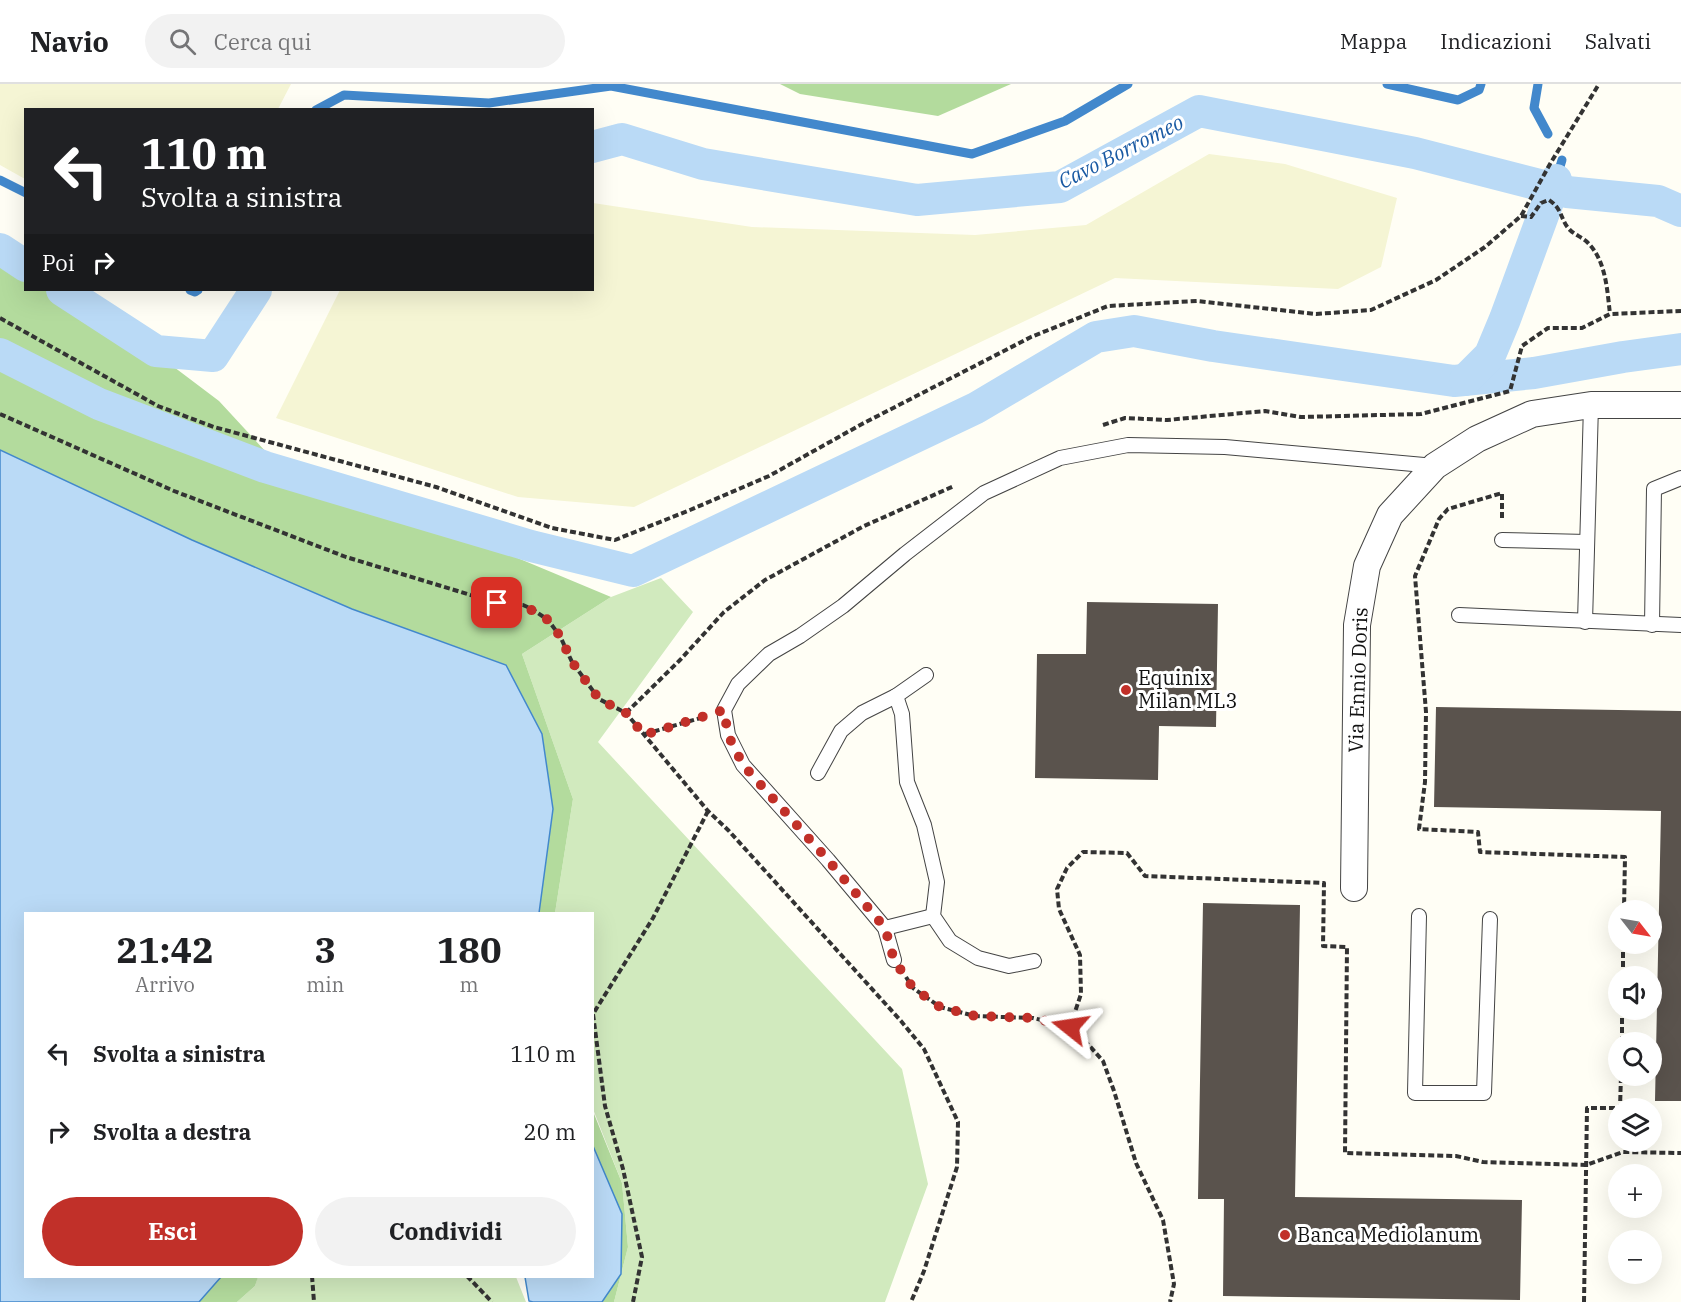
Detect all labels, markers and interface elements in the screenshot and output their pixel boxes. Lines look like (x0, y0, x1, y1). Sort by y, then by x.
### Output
search box (145, 14, 565, 68)
text: Navio (30, 23, 109, 60)
icon: search (166, 25, 199, 58)
text: Cerca qui (214, 27, 312, 56)
text: Mappa (1340, 27, 1407, 55)
text: Indicazioni (1440, 27, 1552, 55)
text: Salvati (1585, 27, 1651, 55)
water label: Cavo Borromeo (1053, 108, 1188, 195)
text: 110 m (141, 126, 267, 181)
icon: left (42, 132, 120, 210)
text: Svolta a sinistra (141, 179, 343, 214)
icon: right (87, 246, 120, 279)
text: Poi (42, 248, 75, 277)
pin (471, 577, 522, 628)
icon: arrive (480, 586, 513, 619)
street label: Via Ennio Doris (1341, 607, 1374, 753)
place label: Equinix Milan ML3 (1138, 664, 1237, 714)
marker: Equinix Milan ML3 (1119, 683, 1133, 697)
north arrow (1608, 900, 1662, 954)
map controls (1608, 900, 1662, 1284)
text: 21:42 (116, 926, 214, 973)
text: 3 (314, 926, 336, 973)
text: 180 (437, 926, 502, 973)
button: sound (1608, 966, 1662, 1020)
text: Arrivo (135, 971, 195, 998)
text: min (306, 971, 344, 998)
text: m (460, 971, 479, 998)
position arrow (1038, 995, 1102, 1059)
button: search (1608, 1032, 1662, 1086)
icon: left (42, 1037, 75, 1070)
text: Svolta a sinistra (93, 1039, 266, 1068)
text: 110 m (510, 1039, 576, 1068)
button: layers (1608, 1098, 1662, 1152)
icon: right (42, 1115, 75, 1148)
text: Svolta a destra (93, 1117, 251, 1146)
text: 20 m (524, 1117, 576, 1146)
button: + (1608, 1164, 1662, 1218)
button: Esci (42, 1197, 303, 1266)
button: Condividi (315, 1197, 576, 1266)
place label: Banca Mediolanum (1297, 1221, 1479, 1248)
marker: Banca Mediolanum (1278, 1228, 1292, 1242)
button: − (1608, 1230, 1662, 1284)

